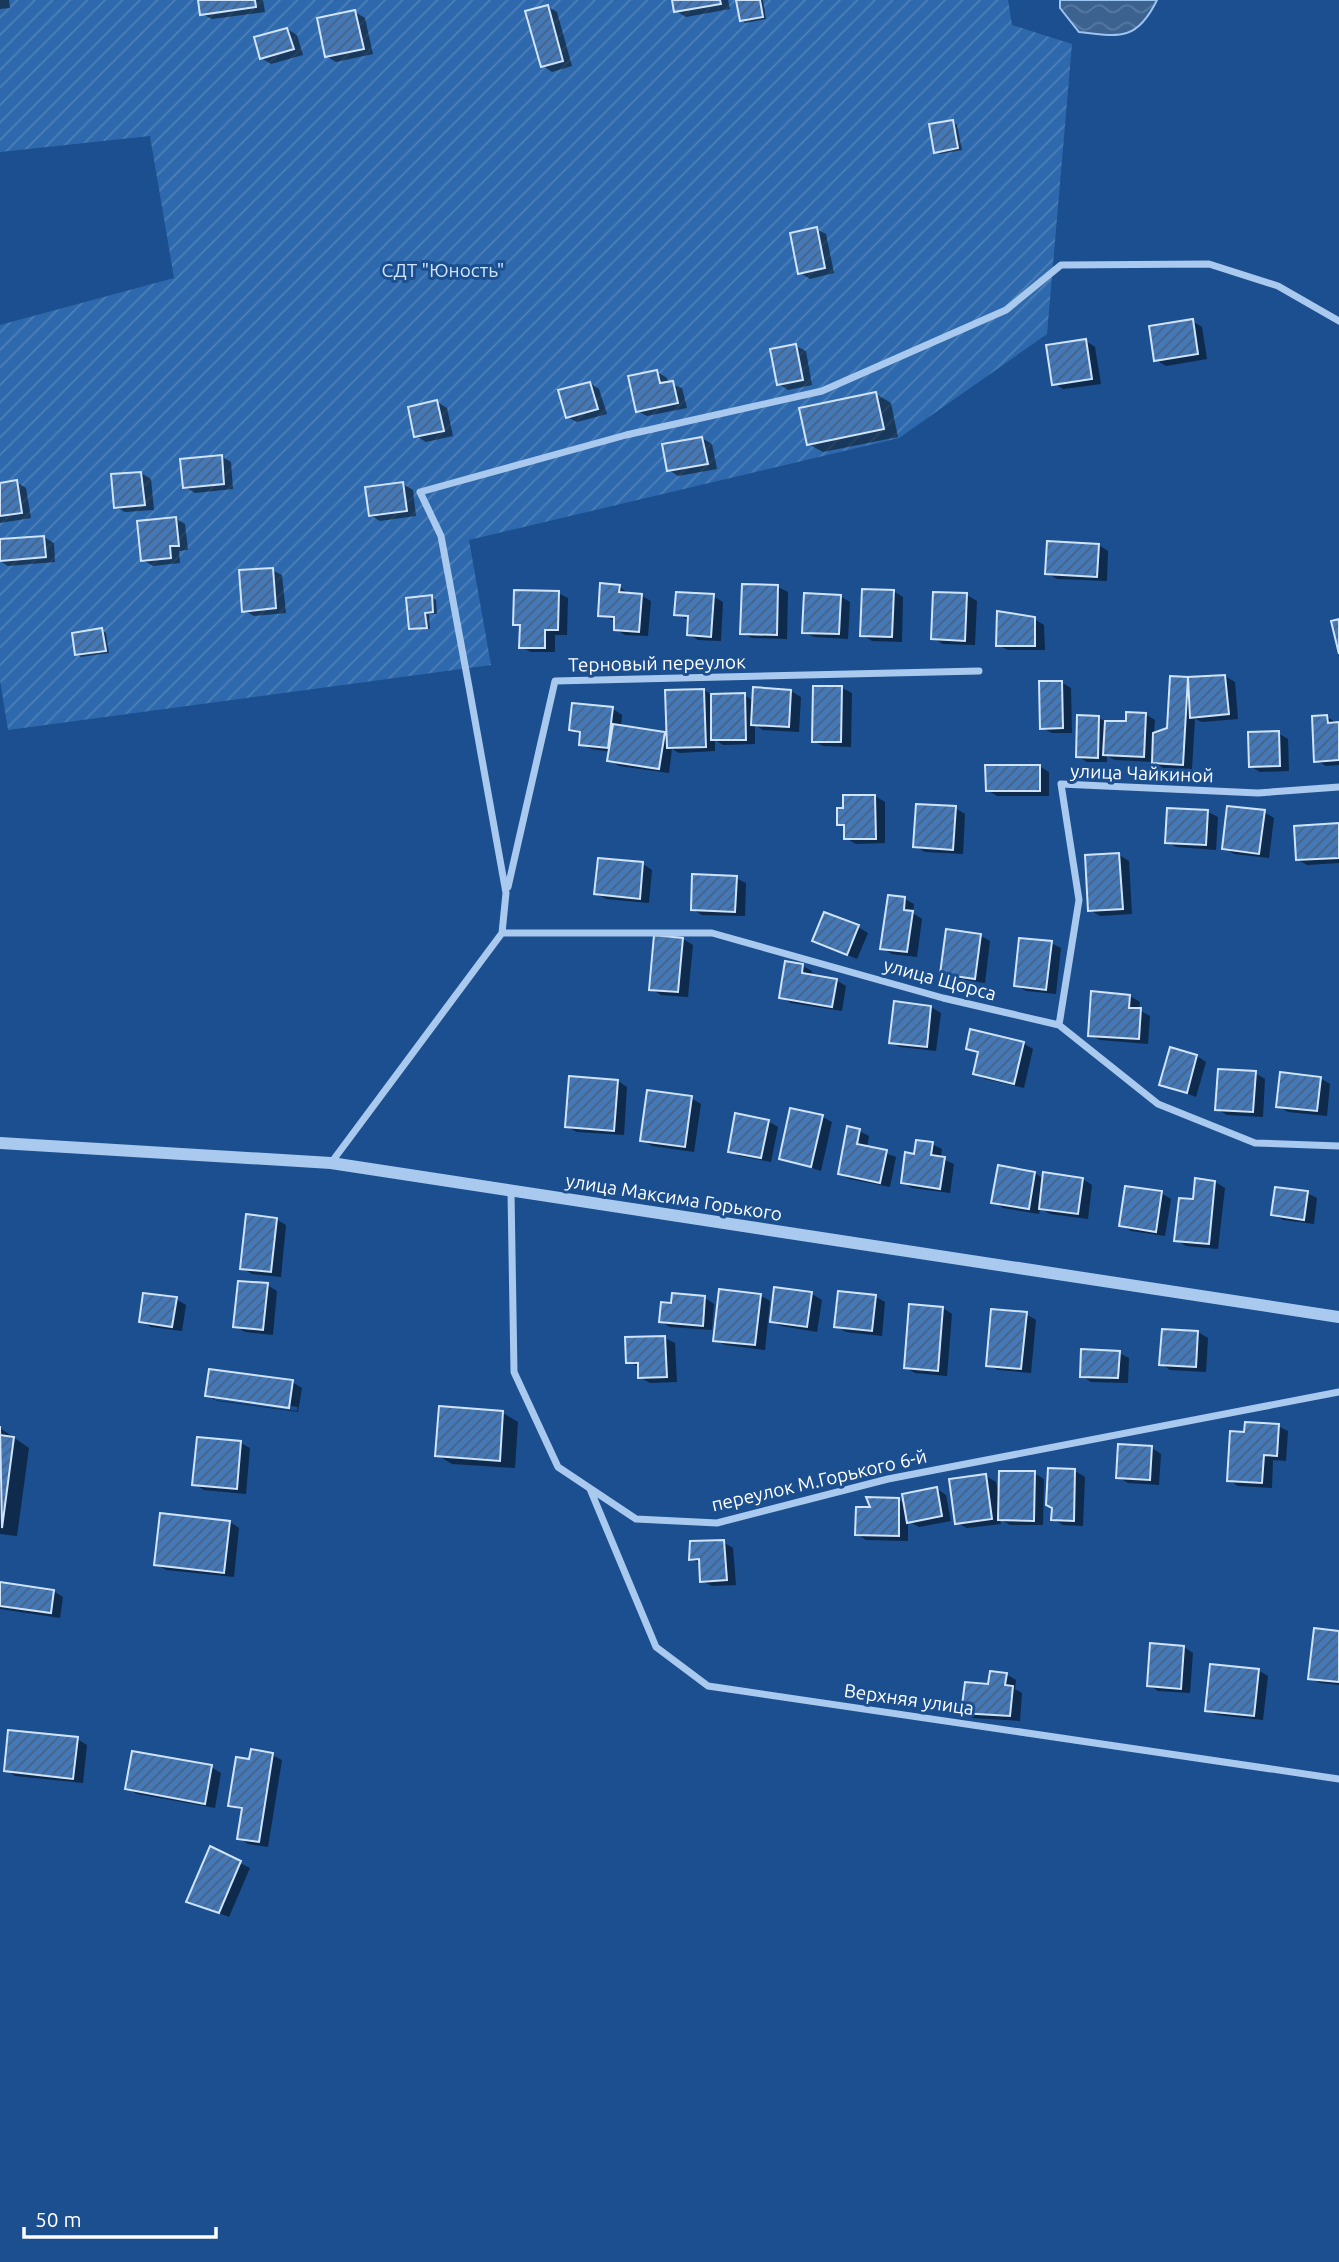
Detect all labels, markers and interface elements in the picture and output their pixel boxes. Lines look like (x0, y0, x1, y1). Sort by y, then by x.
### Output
park label: СДТ "Юность" (382, 259, 504, 281)
street label: Терновый переулок (568, 650, 746, 676)
street label: улица Чайкиной (1070, 760, 1214, 786)
street label: улица Щорса (881, 953, 999, 1005)
street label: улица Максима Горького (564, 1169, 784, 1225)
street label: переулок М.Горького 6-й (709, 1444, 929, 1516)
street label: Верхняя улица (843, 1679, 975, 1719)
scale bar (24, 2196, 217, 2240)
text: 50 m (35, 2207, 82, 2231)

